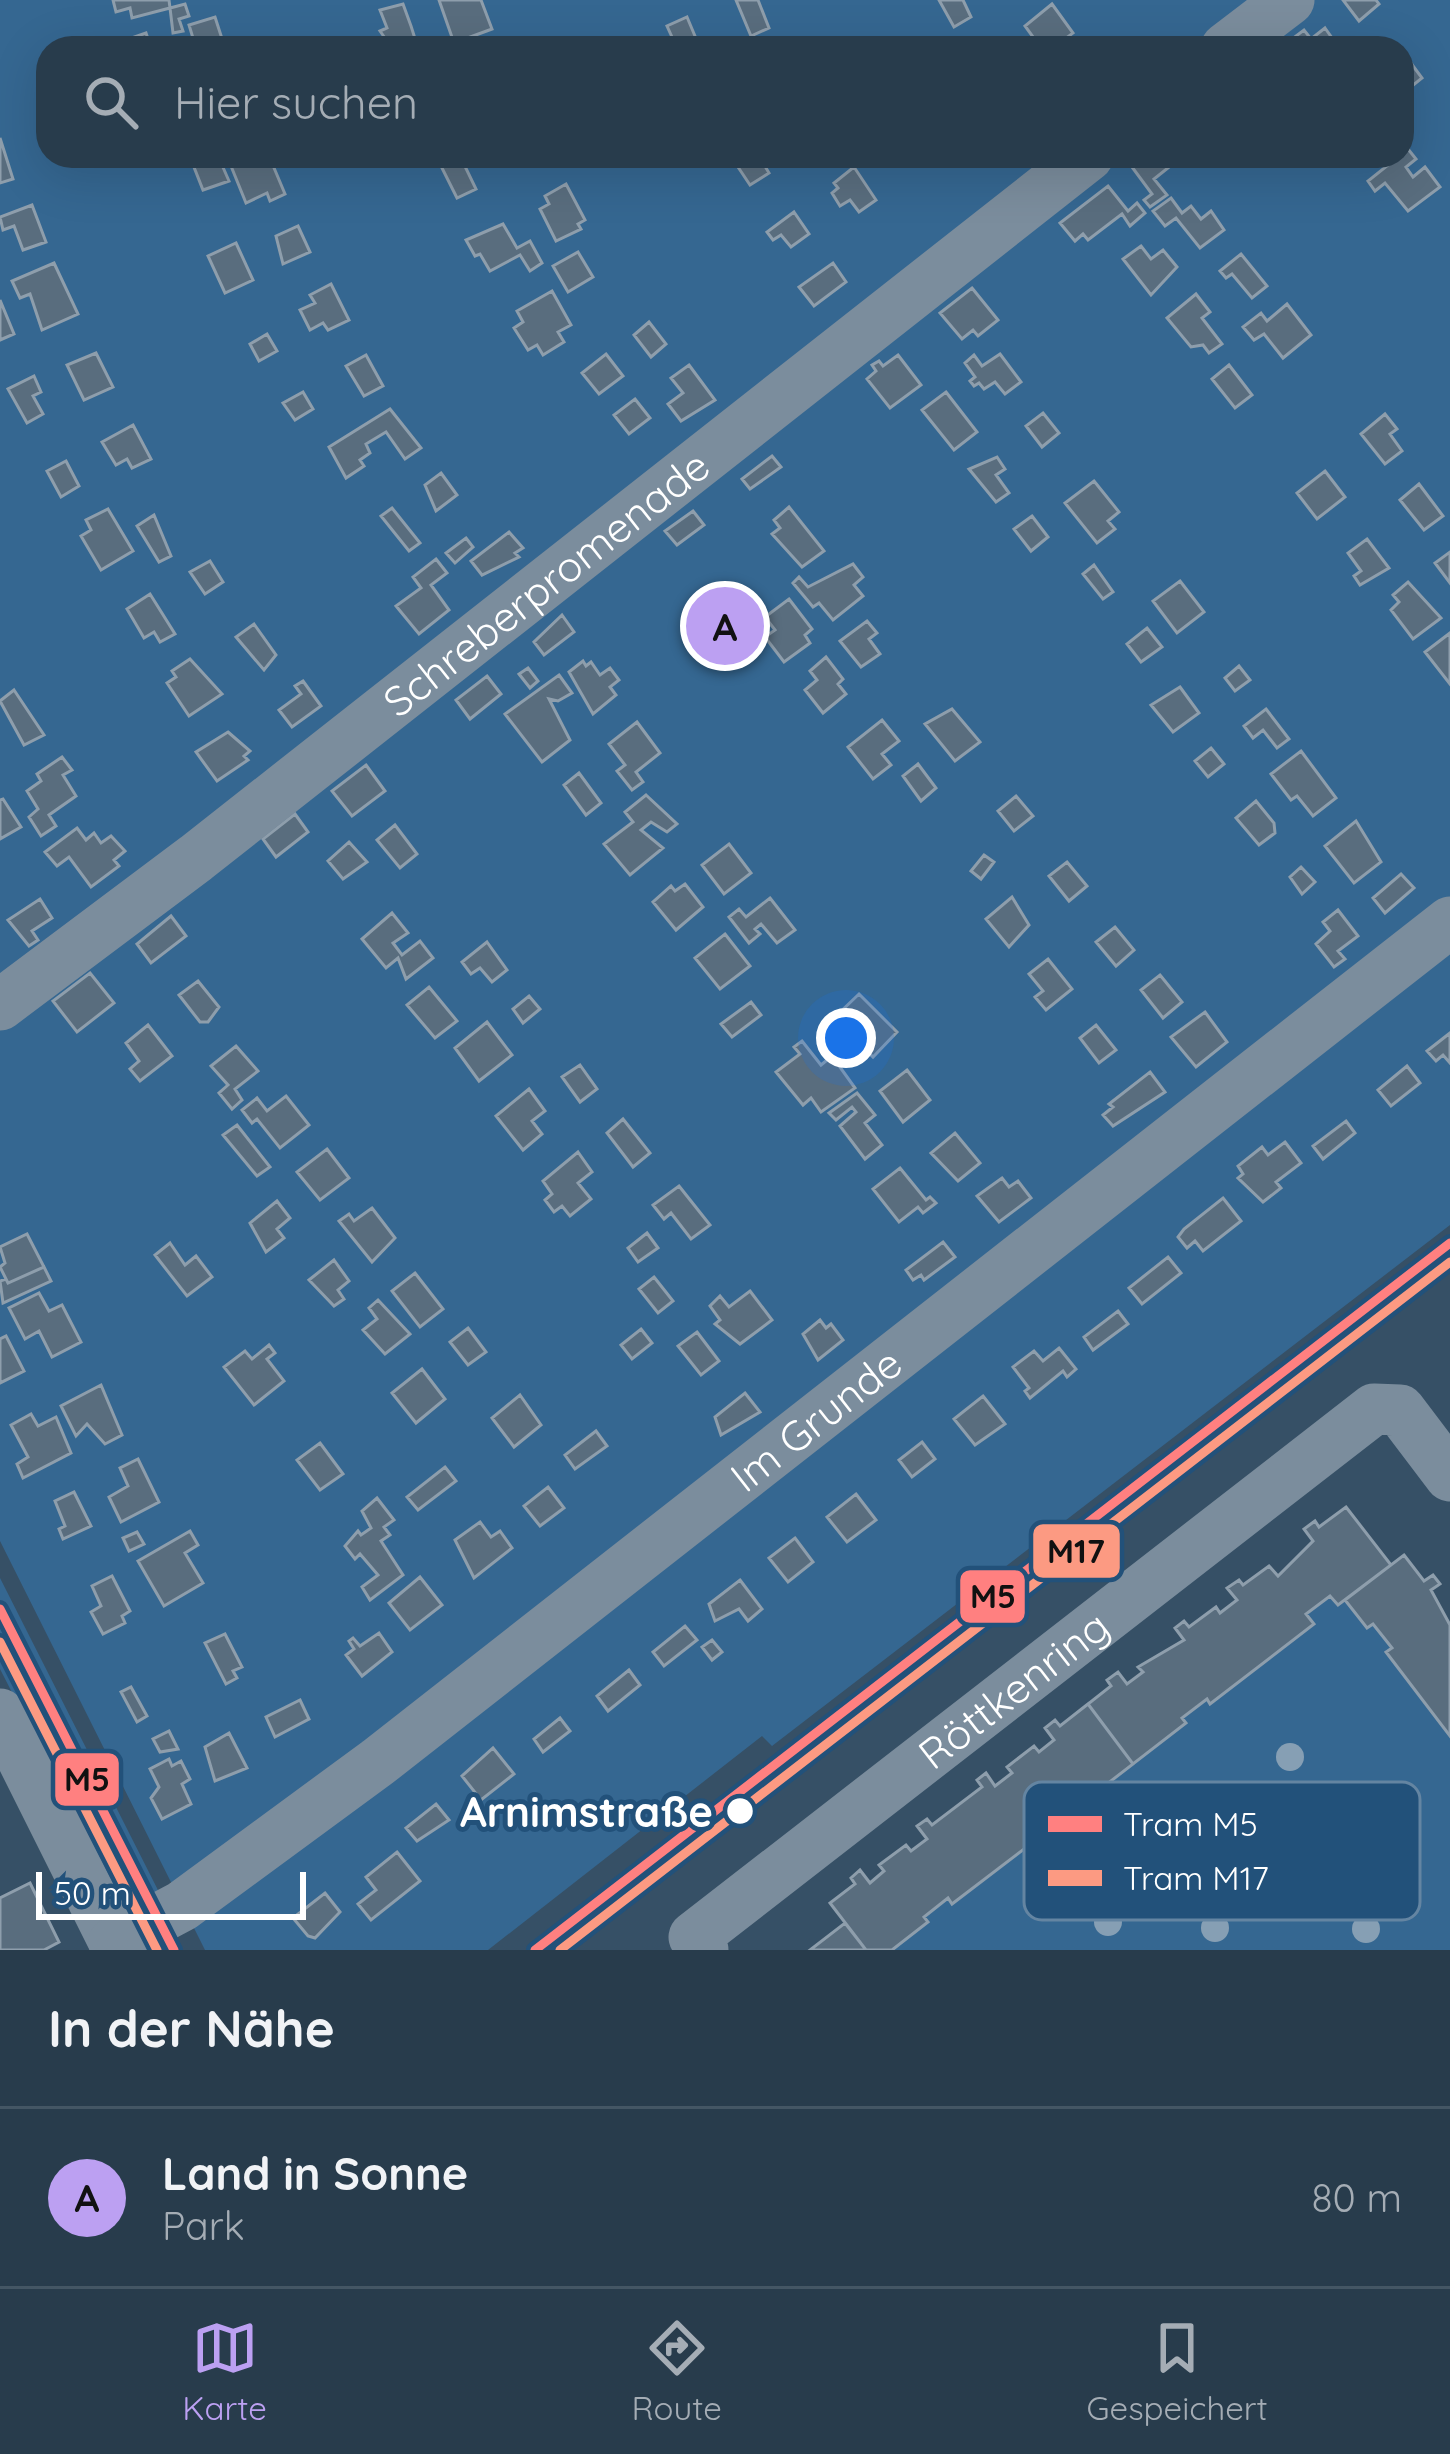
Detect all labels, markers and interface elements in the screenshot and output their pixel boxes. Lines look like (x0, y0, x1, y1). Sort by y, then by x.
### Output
search box (36, 36, 1414, 168)
icon: search (78, 69, 144, 135)
text: Hier suchen (174, 74, 418, 130)
street label: Schreberpromenade (372, 438, 719, 727)
pin: A (686, 581, 764, 671)
your location (816, 1008, 876, 1068)
street label: Im Grunde (719, 1336, 912, 1503)
line badge: M17 (1031, 1522, 1122, 1580)
text: M17 (1047, 1530, 1105, 1571)
line badge: M5 (958, 1568, 1027, 1625)
text: M5 (970, 1575, 1016, 1616)
street label: Röttkenring (907, 1598, 1119, 1780)
line badge: M5 (53, 1751, 121, 1808)
text: M5 (64, 1758, 110, 1799)
legend (1024, 1782, 1420, 1920)
place label: Arnimstraße (460, 1785, 713, 1838)
marker: Arnimstraße (724, 1795, 756, 1827)
text: Tram M5 (1123, 1803, 1258, 1844)
text: Tram M17 (1123, 1857, 1269, 1898)
scale bar (36, 1866, 306, 1919)
text: 50 m (54, 1872, 131, 1913)
text: In der Nähe (48, 1996, 335, 2060)
text: Land in Sonne (162, 2145, 468, 2201)
text: A (75, 2173, 99, 2222)
text: 80 m (1312, 2173, 1402, 2222)
text: Park (162, 2201, 245, 2250)
tab: Karte (182, 2315, 267, 2428)
tab: Route (632, 2315, 722, 2428)
tab: Gespeichert (1087, 2315, 1268, 2428)

